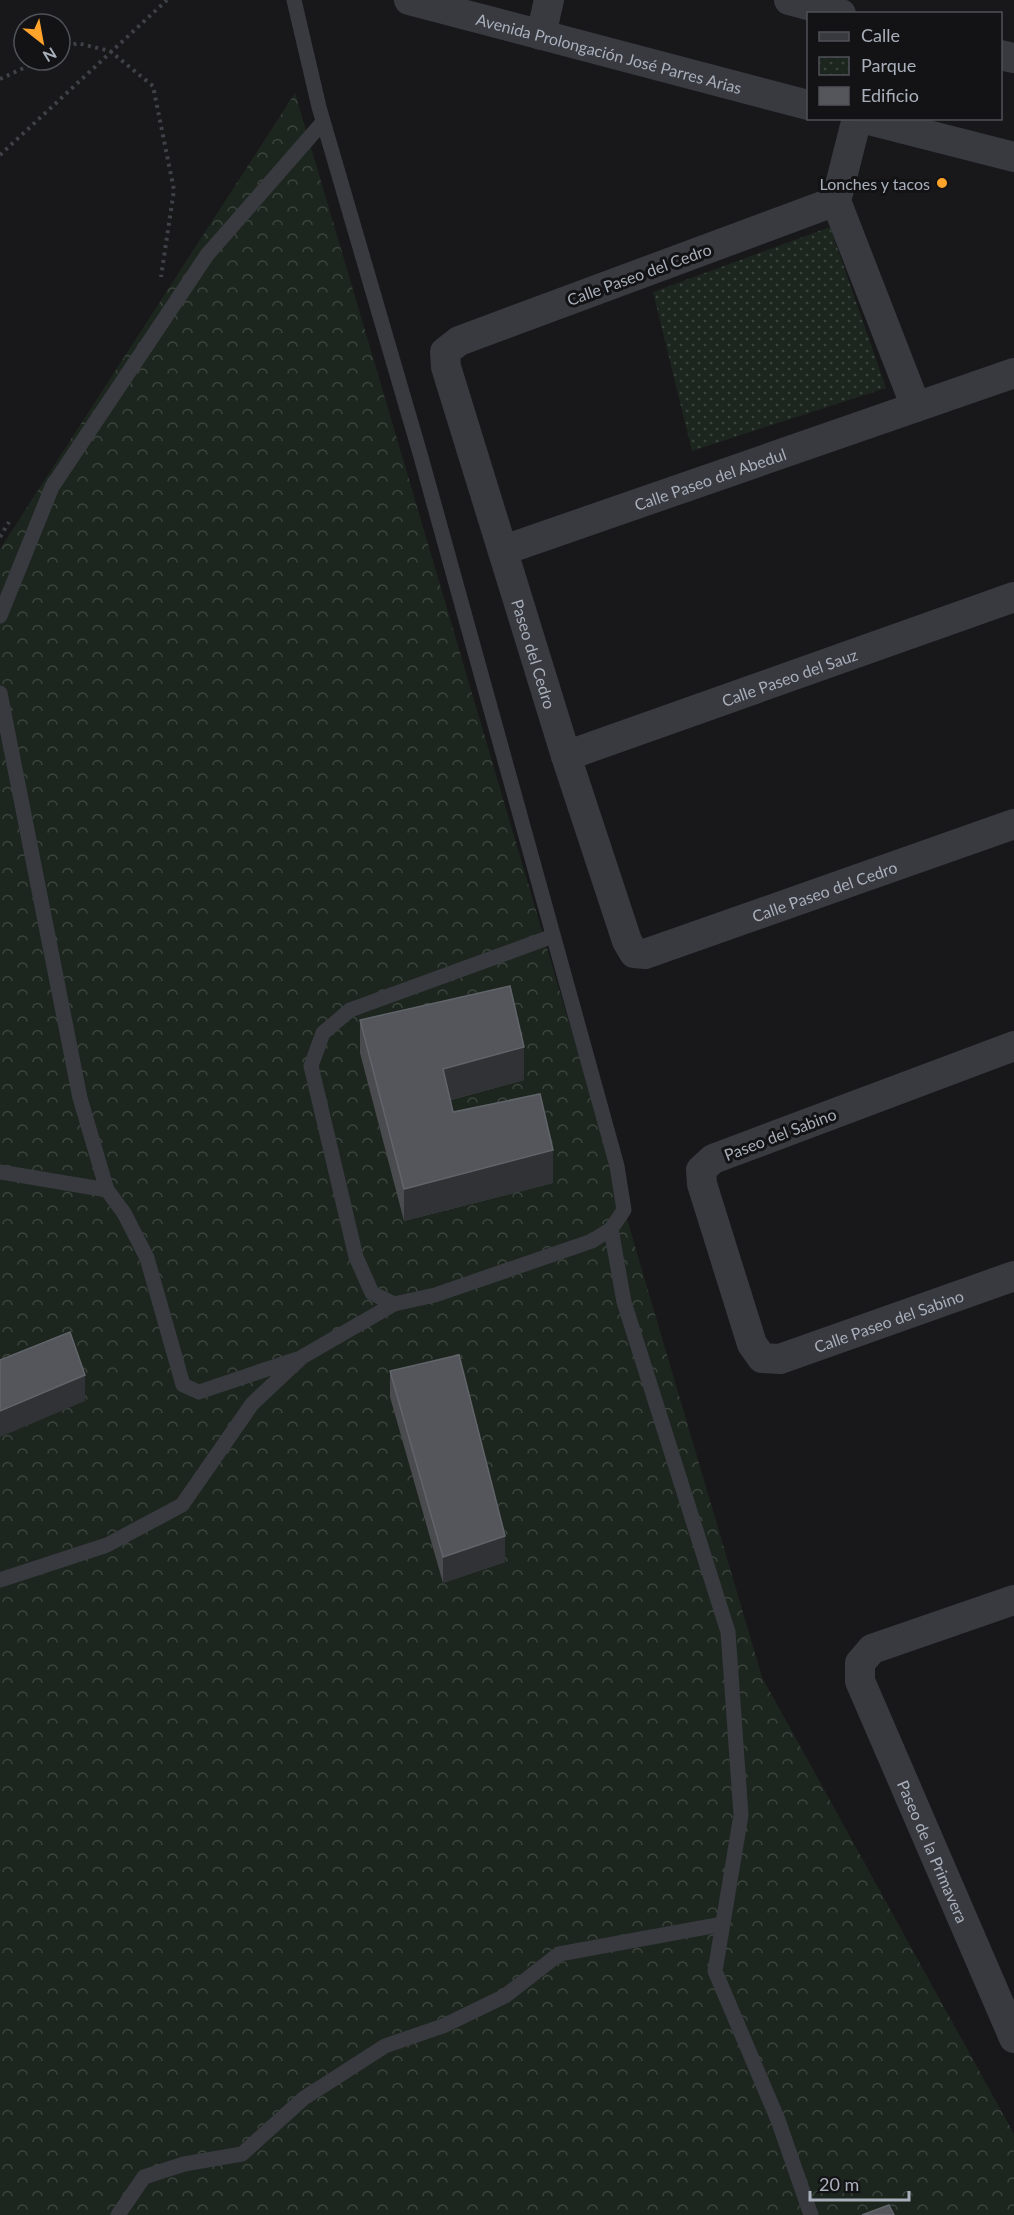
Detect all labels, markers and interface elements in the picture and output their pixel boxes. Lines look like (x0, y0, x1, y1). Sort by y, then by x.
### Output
street label: Avenida Prolongación José Parres Arias (474, 9, 744, 97)
north arrow (12, 12, 72, 72)
legend (807, 12, 1002, 120)
text: Calle (861, 24, 900, 46)
text: N (40, 44, 60, 67)
text: Parque (861, 54, 916, 76)
text: Edificio (861, 84, 919, 106)
place label: Lonches y tacos (820, 174, 930, 193)
marker: Lonches y tacos (935, 176, 949, 190)
street label: Calle Paseo del Cedro (564, 239, 714, 309)
street label: Calle Paseo del Abedul (632, 443, 788, 514)
street label: Paseo del Cedro (509, 597, 560, 711)
street label: Calle Paseo del Sauz (719, 644, 860, 710)
street label: Calle Paseo del Cedro (749, 857, 899, 925)
street label: Paseo del Sabino (721, 1104, 839, 1164)
street label: Calle Paseo del Sabino (811, 1285, 966, 1356)
street label: Paseo de la Primavera (894, 1777, 973, 1925)
scale bar (810, 2164, 909, 2202)
text: 20 m (819, 2173, 859, 2195)

